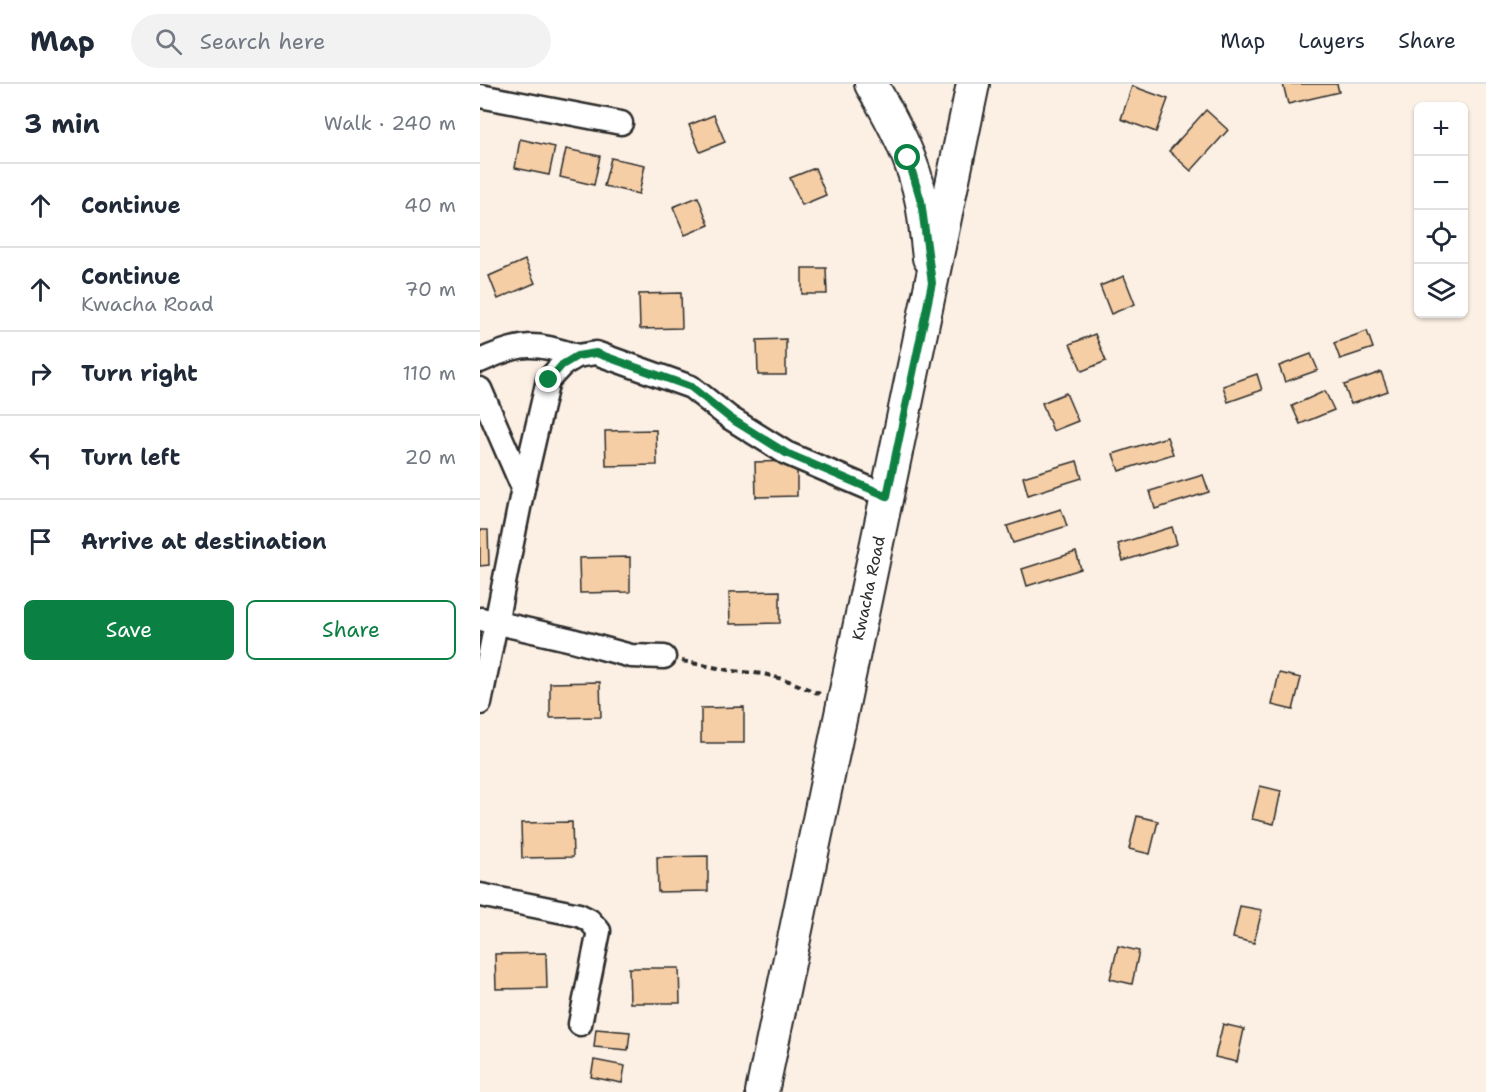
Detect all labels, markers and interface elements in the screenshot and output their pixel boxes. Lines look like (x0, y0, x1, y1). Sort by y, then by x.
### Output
search box (131, 14, 551, 68)
text: Map (30, 22, 95, 60)
icon: search (152, 25, 185, 58)
text: Search here (200, 27, 325, 56)
text: Map (1220, 27, 1265, 55)
text: Layers (1298, 27, 1365, 55)
text: Share (1398, 27, 1456, 55)
map controls (1414, 102, 1468, 318)
button: + (1414, 102, 1468, 156)
text: 3 min (24, 106, 100, 141)
text: Walk · 240 m (324, 110, 456, 136)
route start (894, 144, 920, 170)
button: − (1414, 156, 1468, 210)
icon: ahead (24, 189, 57, 222)
text: Continue (81, 191, 181, 220)
text: 40 m (404, 192, 456, 218)
button: locate (1414, 210, 1468, 264)
text: Continue (81, 262, 181, 291)
button: layers (1414, 264, 1468, 318)
icon: ahead (24, 273, 57, 306)
text: 70 m (404, 276, 456, 302)
text: Kwacha Road (81, 291, 214, 317)
icon: right (24, 357, 57, 390)
text: Turn right (81, 359, 198, 388)
text: 110 m (402, 360, 456, 386)
route end (535, 366, 561, 392)
icon: left (24, 441, 57, 474)
text: Turn left (81, 443, 180, 472)
text: 20 m (405, 444, 456, 470)
icon: arrive (24, 525, 57, 558)
text: Arrive at destination (81, 527, 327, 556)
street label: Kwacha Road (847, 534, 890, 642)
button: Save (24, 600, 234, 660)
button: Share (246, 600, 456, 660)

